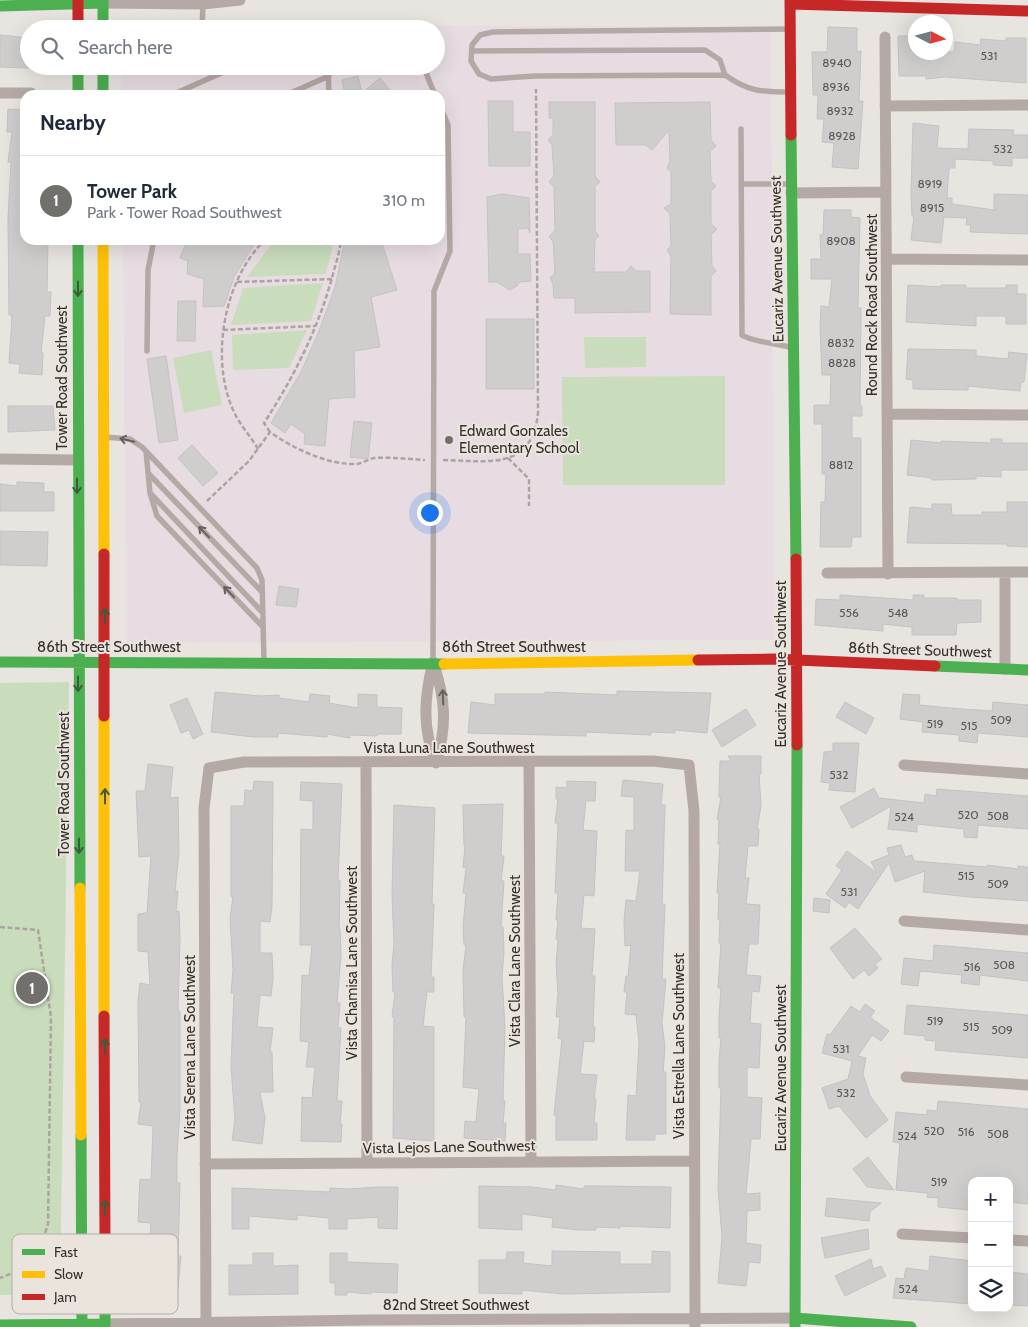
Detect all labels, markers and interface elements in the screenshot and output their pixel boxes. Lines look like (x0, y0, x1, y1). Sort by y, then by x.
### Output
north arrow (908, 15, 953, 60)
search box (20, 20, 445, 75)
icon: search (38, 34, 66, 62)
text: Search here (78, 36, 172, 59)
house number: 531 (981, 48, 997, 63)
house number: 8940 (822, 55, 852, 70)
house number: 8936 (822, 79, 850, 94)
house number: 8932 (827, 103, 853, 118)
text: Nearby (40, 110, 106, 135)
house number: 8928 (828, 128, 856, 143)
house number: 532 (993, 141, 1013, 156)
street label: Eucariz Avenue Southwest (767, 175, 787, 343)
house number: 8919 (918, 176, 943, 191)
text: Tower Park (87, 180, 177, 203)
text: 1 (53, 191, 59, 210)
text: 310 m (382, 191, 425, 210)
house number: 8915 (920, 200, 944, 215)
text: Park · Tower Road Southwest (87, 203, 282, 222)
street label: Round Rock Road Southwest (863, 214, 881, 396)
house number: 8908 (826, 233, 856, 248)
one-way arrow (73, 280, 83, 296)
street label: Tower Road Southwest (53, 305, 71, 451)
house number: 8832 (827, 335, 855, 350)
house number: 8828 (828, 355, 856, 370)
place label: Edward Gonzales Elementary School (459, 422, 580, 457)
marker: Edward Gonzales Elementary School (443, 434, 455, 446)
one-way arrow (119, 435, 135, 444)
house number: 8812 (829, 457, 853, 472)
one-way arrow (72, 478, 82, 494)
your location (417, 500, 443, 526)
one-way arrow (198, 525, 210, 538)
street label: Eucariz Avenue Southwest (772, 581, 790, 747)
one-way arrow (223, 586, 235, 598)
house number: 556 (839, 605, 859, 620)
house number: 548 (888, 605, 908, 620)
one-way arrow (100, 608, 110, 624)
street label: 86th Street Southwest (37, 638, 181, 656)
street label: 86th Street Southwest (442, 638, 586, 656)
street label: 86th Street Southwest (848, 638, 992, 662)
one-way arrow (74, 675, 83, 691)
one-way arrow (438, 689, 447, 705)
street label: Tower Road Southwest (55, 711, 73, 857)
house number: 509 (990, 712, 1012, 727)
house number: 519 (926, 716, 944, 731)
house number: 515 (961, 718, 977, 733)
street label: Vista Luna Lane Southwest (364, 739, 534, 757)
house number: 532 (829, 767, 849, 782)
one-way arrow (100, 788, 110, 804)
house number: 520 (957, 807, 979, 822)
house number: 508 (987, 808, 1009, 823)
house number: 524 (894, 809, 914, 824)
one-way arrow (74, 838, 84, 854)
street label: Vista Chamisa Lane Southwest (343, 866, 361, 1060)
house number: 515 (958, 868, 974, 883)
street label: Vista Clara Lane Southwest (506, 875, 524, 1047)
house number: 509 (987, 876, 1009, 891)
house number: 531 (841, 884, 857, 899)
street label: Vista Estrella Lane Southwest (670, 953, 688, 1139)
street label: Vista Serena Lane Southwest (181, 955, 199, 1139)
house number: 508 (993, 957, 1015, 972)
house number: 516 (963, 959, 981, 974)
pin: 1 (16, 969, 48, 1007)
street label: Eucariz Avenue Southwest (772, 985, 790, 1151)
house number: 519 (926, 1013, 944, 1028)
house number: 515 (963, 1019, 979, 1034)
house number: 509 (991, 1022, 1013, 1037)
one-way arrow (100, 1038, 110, 1054)
house number: 531 (833, 1041, 849, 1056)
house number: 532 (836, 1085, 856, 1100)
house number: 520 (923, 1123, 945, 1138)
house number: 516 (957, 1124, 975, 1139)
house number: 508 (987, 1126, 1009, 1141)
house number: 524 (897, 1128, 917, 1143)
street label: Vista Lejos Lane Southwest (362, 1136, 536, 1158)
house number: 519 (930, 1174, 948, 1189)
map controls (968, 1177, 1013, 1312)
button: + (968, 1177, 1013, 1222)
one-way arrow (100, 1201, 110, 1217)
button: − (968, 1222, 1013, 1267)
legend (12, 1234, 178, 1314)
text: Fast (54, 1243, 78, 1261)
text: Slow (54, 1265, 83, 1283)
button: layers (968, 1267, 1013, 1312)
house number: 524 (898, 1281, 918, 1296)
text: Jam (53, 1288, 76, 1306)
street label: 82nd Street Southwest (383, 1296, 529, 1314)

